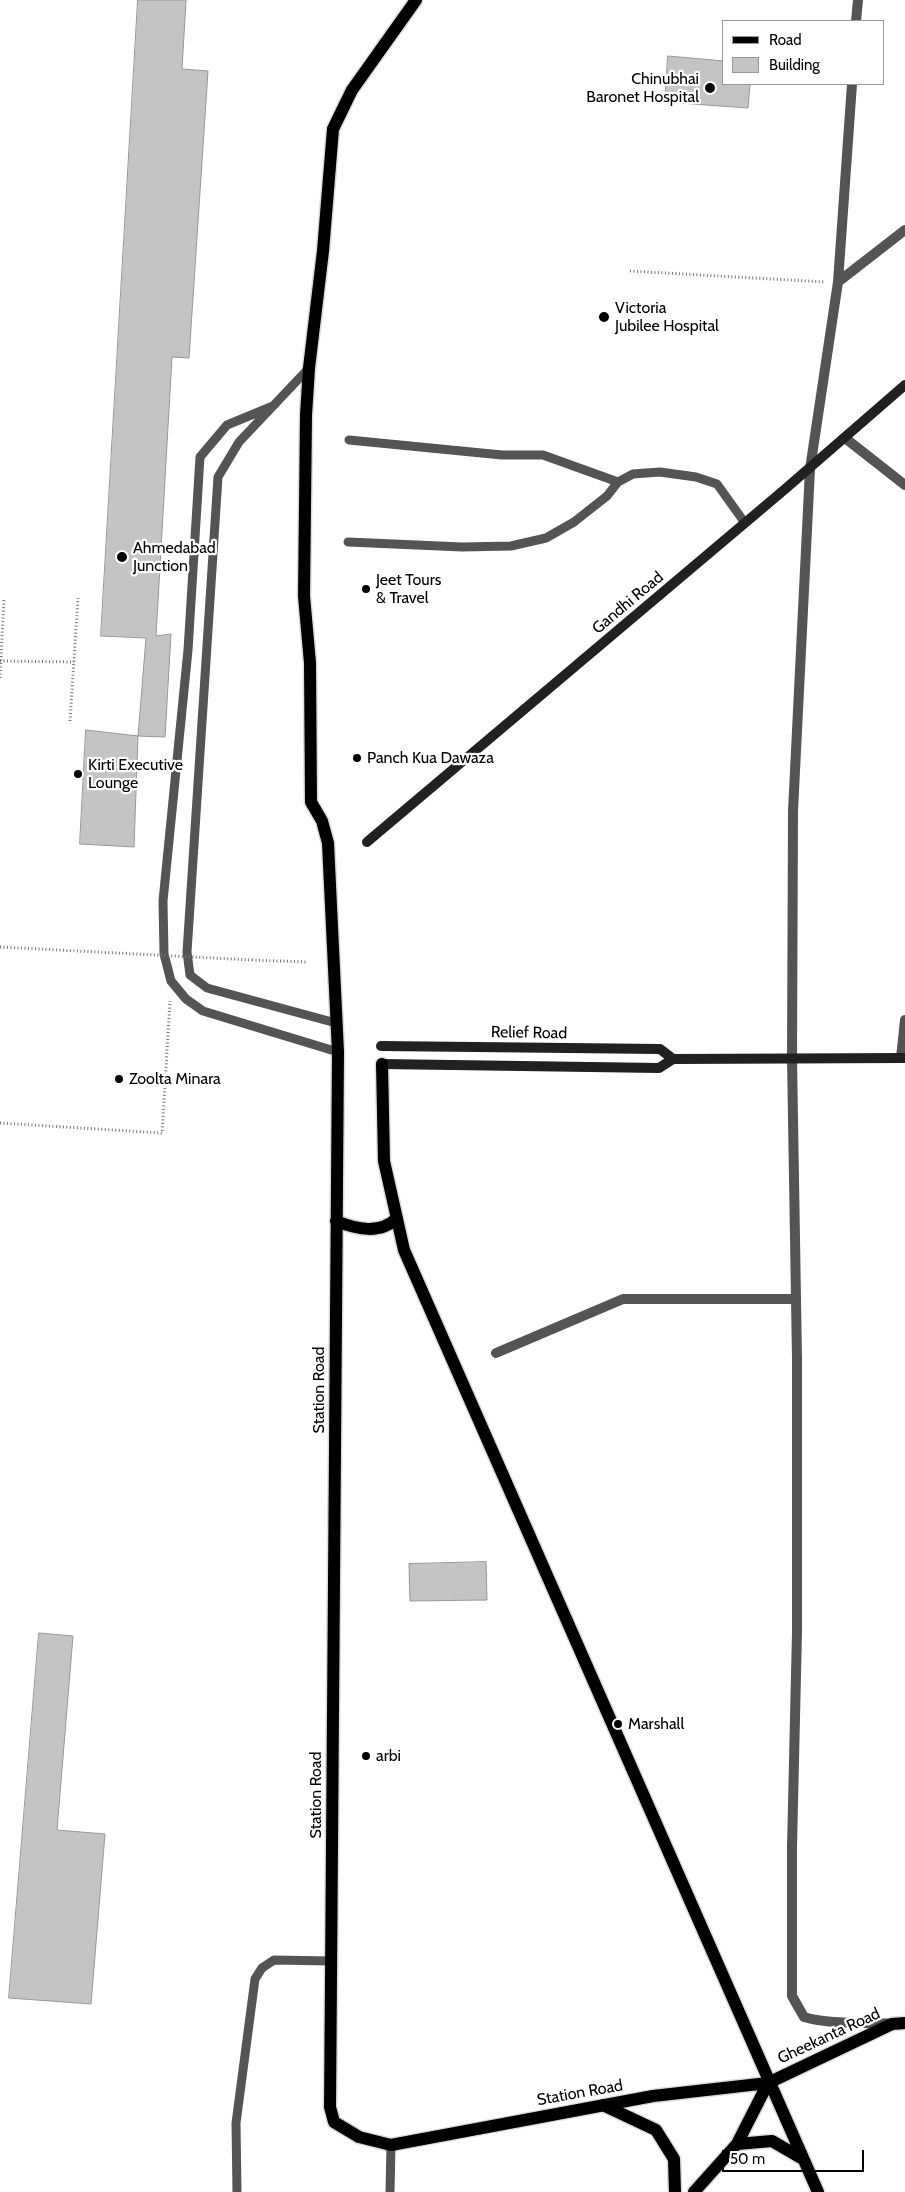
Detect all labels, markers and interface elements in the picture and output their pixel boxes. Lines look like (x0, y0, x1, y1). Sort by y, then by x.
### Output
legend (722, 20, 885, 85)
text: Road (769, 31, 802, 49)
text: Building (769, 56, 820, 74)
place label: Chinubhai Baronet Hospital (586, 69, 699, 107)
marker: Chinubhai Baronet Hospital (703, 81, 717, 95)
place label: Victoria Jubilee Hospital (615, 298, 719, 336)
marker: Victoria Jubilee Hospital (597, 310, 611, 324)
place label: Ahmedabad Junction (133, 538, 216, 576)
marker: Ahmedabad Junction (115, 550, 129, 564)
street label: Gandhi Road (589, 568, 667, 638)
place label: Jeet Tours & Travel (376, 570, 441, 608)
marker: Jeet Tours & Travel (360, 583, 372, 595)
place label: Panch Kua Dawaza (367, 748, 494, 768)
marker: Panch Kua Dawaza (351, 752, 363, 764)
place label: Kirti Executive Lounge (88, 755, 183, 793)
marker: Kirti Executive Lounge (72, 768, 84, 780)
street label: Relief Road (491, 1023, 567, 1043)
place label: Zoolta Minara (129, 1069, 221, 1089)
marker: Zoolta Minara (113, 1073, 125, 1085)
street label: Station Road (309, 1347, 329, 1433)
place label: Marshall (628, 1714, 684, 1734)
marker: Marshall (612, 1718, 624, 1730)
place label: arbi (376, 1746, 401, 1766)
marker: arbi (360, 1750, 372, 1762)
street label: Station Road (306, 1752, 326, 1838)
street label: Gheekanta Road (775, 2004, 883, 2068)
street label: Station Road (536, 2076, 624, 2110)
scale bar (725, 2140, 868, 2172)
text: 50 m (730, 2150, 765, 2168)

